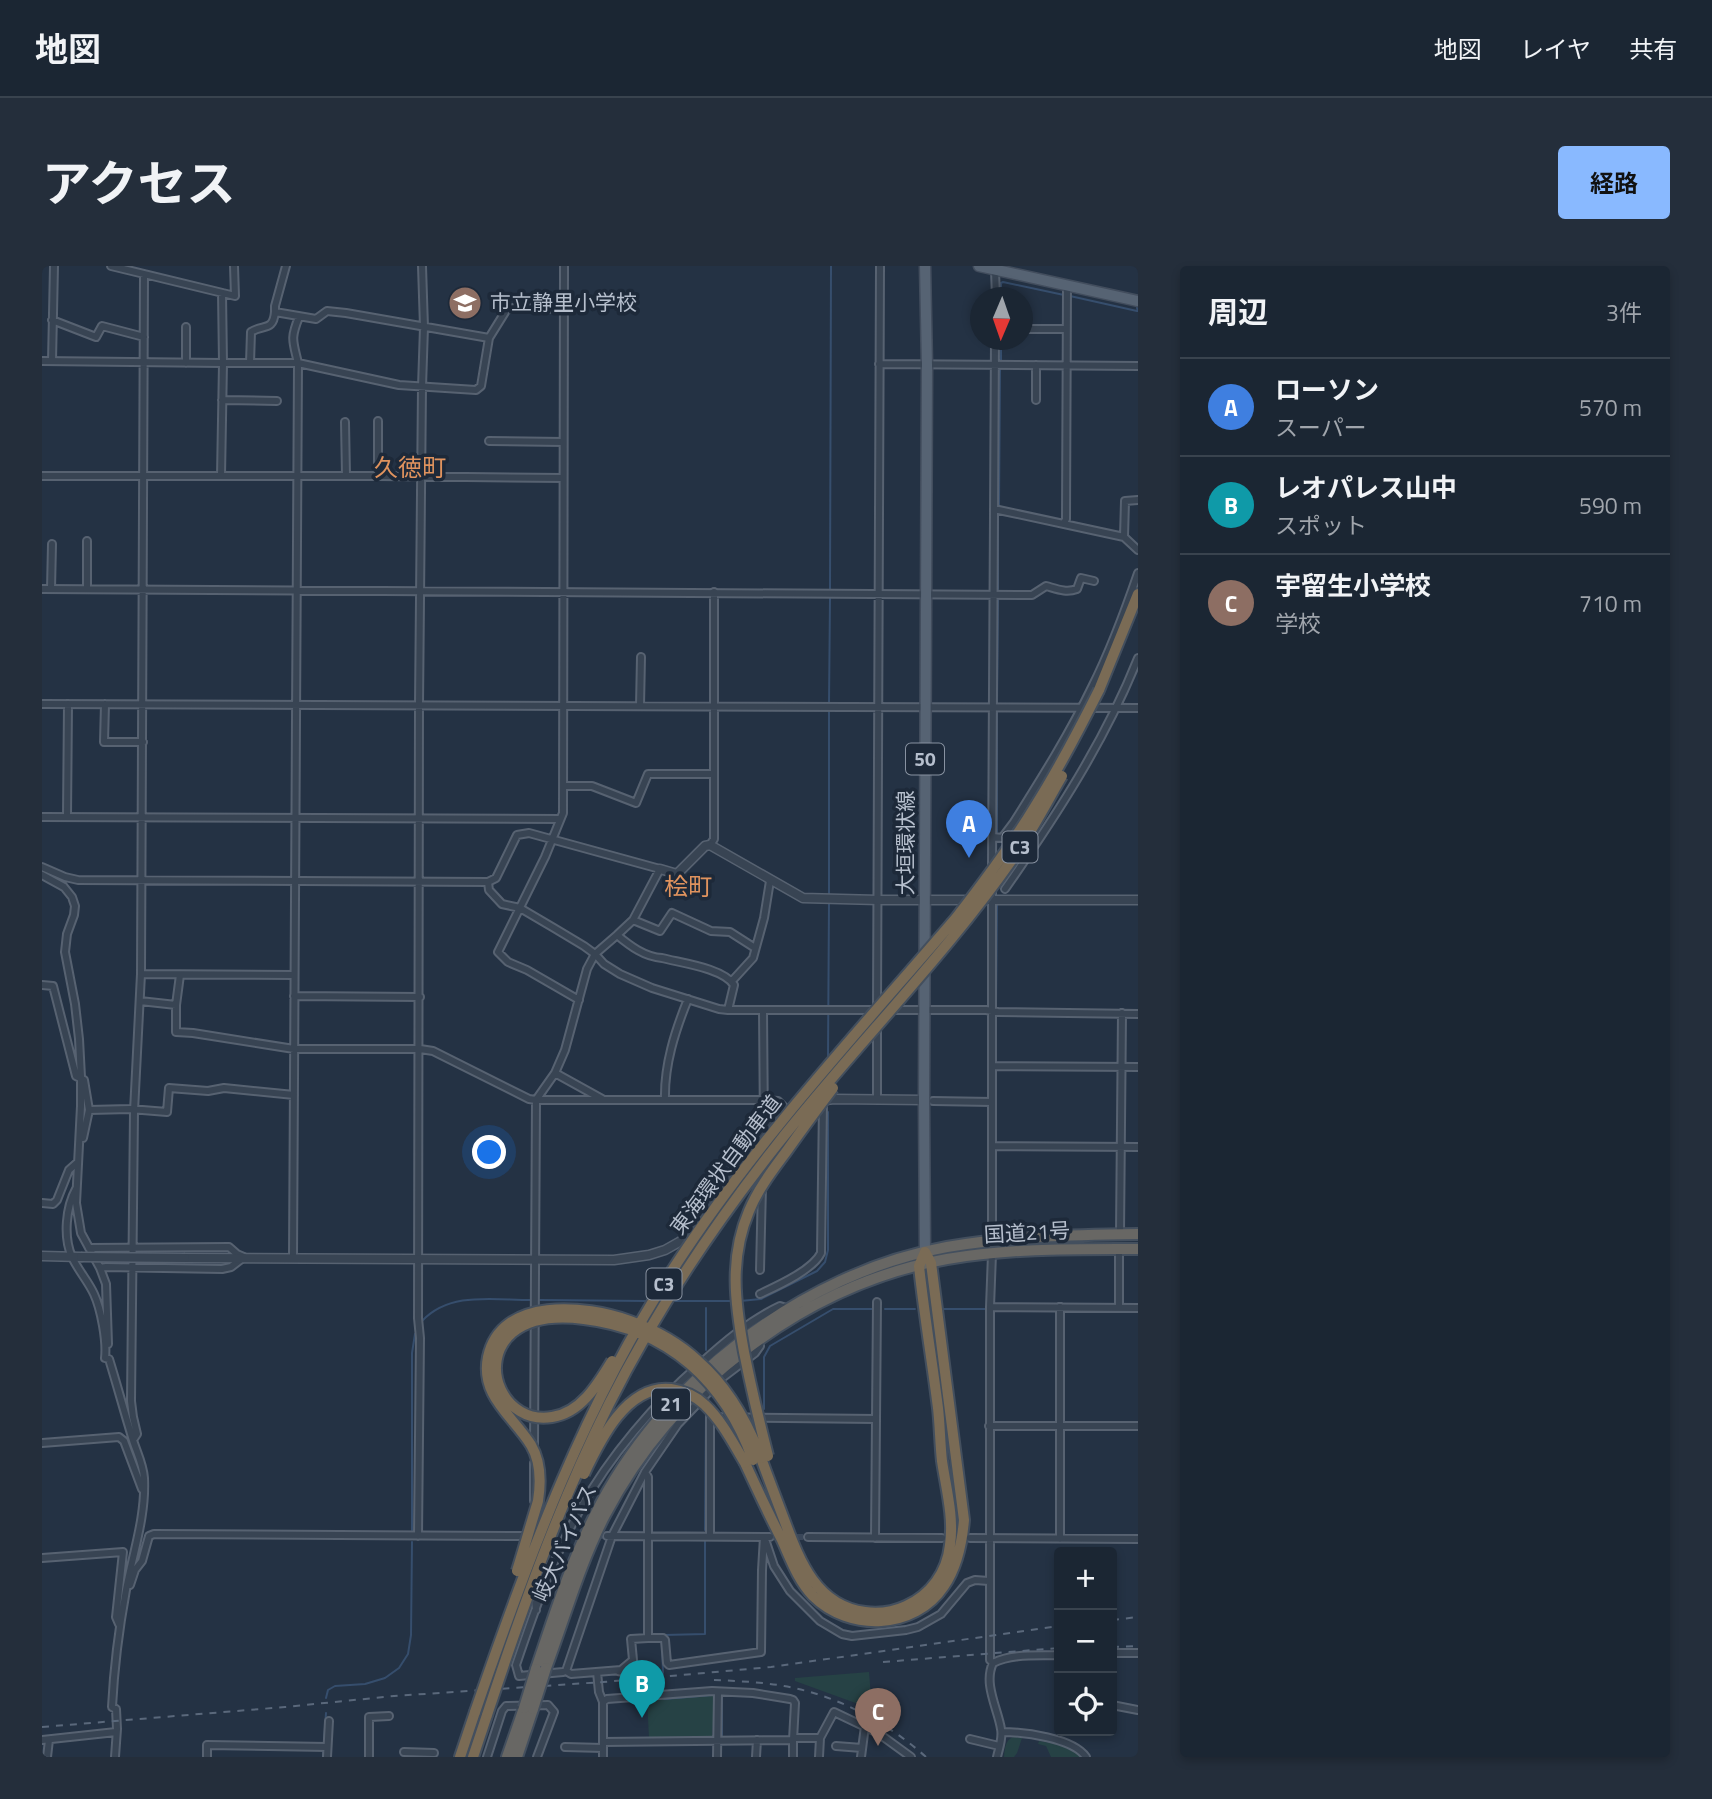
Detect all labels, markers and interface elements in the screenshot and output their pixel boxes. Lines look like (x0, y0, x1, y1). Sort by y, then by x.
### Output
text: 地図 (35, 24, 101, 74)
text: 地図 (1434, 31, 1482, 67)
text: レイヤ (1520, 31, 1591, 67)
text: 共有 (1629, 31, 1677, 67)
text: アクセス (42, 145, 236, 220)
button: 経路 (1558, 146, 1670, 219)
school or university icon: 市立静里小学校 (446, 284, 484, 322)
place label: 市立静里小学校 (490, 286, 637, 318)
north arrow (970, 287, 1033, 350)
text: 周辺 (1208, 289, 1268, 335)
text: 3件 (1606, 295, 1642, 330)
text: ローソン (1275, 370, 1379, 409)
text: A (1224, 390, 1238, 425)
text: 570 m (1579, 390, 1642, 425)
text: スーパー (1275, 410, 1367, 445)
district label: 久徳町 (374, 449, 446, 485)
text: レオパレス山中 (1275, 468, 1457, 507)
text: B (1224, 488, 1238, 523)
text: 590 m (1579, 488, 1642, 523)
text: スポット (1275, 508, 1367, 543)
text: 宇留生小学校 (1275, 566, 1431, 605)
text: C (1225, 586, 1237, 621)
text: 710 m (1579, 586, 1642, 621)
text: 学校 (1275, 606, 1321, 641)
road number: 50 (906, 744, 944, 774)
street label: 大垣環状線 (889, 791, 921, 896)
pin: A (946, 800, 992, 858)
road number: C3 (1002, 832, 1038, 862)
district label: 桧町 (664, 868, 712, 904)
street label: 東海環状自動車道 (662, 1088, 789, 1241)
your location (472, 1135, 506, 1169)
street label: 国道21号 (983, 1214, 1071, 1250)
road number: C3 (646, 1268, 682, 1300)
road number: 21 (652, 1388, 690, 1420)
street label: 岐大バイパス (524, 1479, 604, 1606)
map controls (1054, 1547, 1117, 1736)
button: + (1054, 1547, 1117, 1610)
button: − (1054, 1610, 1117, 1673)
pin: B (619, 1660, 665, 1718)
button: locate (1054, 1673, 1117, 1736)
pin: C (855, 1688, 901, 1746)

